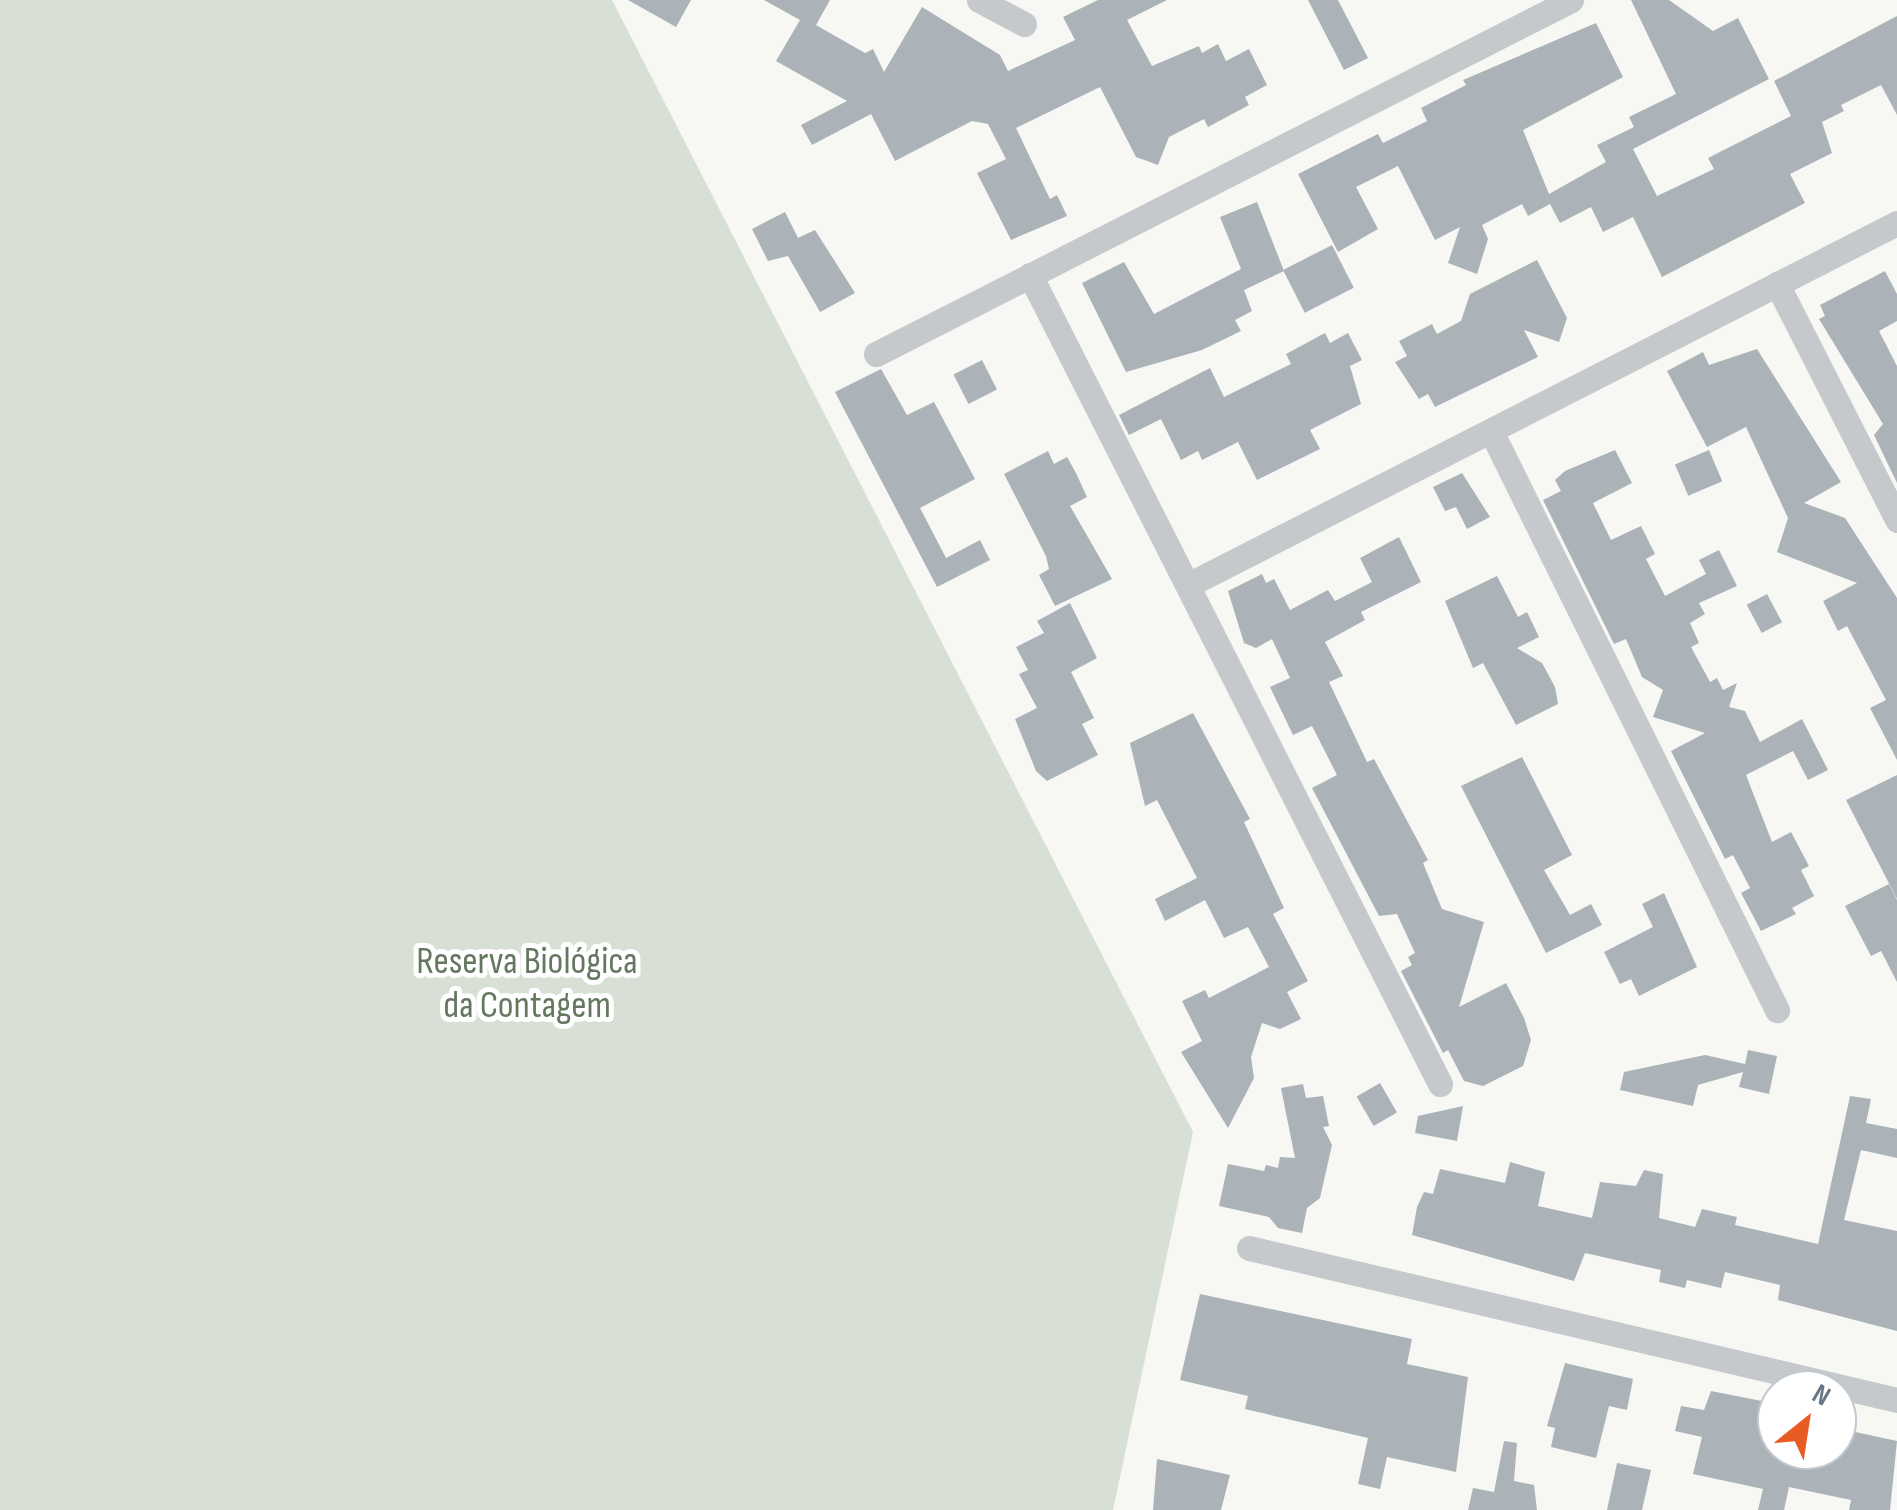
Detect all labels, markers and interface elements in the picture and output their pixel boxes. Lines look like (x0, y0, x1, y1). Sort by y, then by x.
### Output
park label: Reserva Biológica da Contagem (416, 939, 638, 1028)
north arrow (1757, 1370, 1857, 1470)
text: N (1807, 1377, 1836, 1413)

